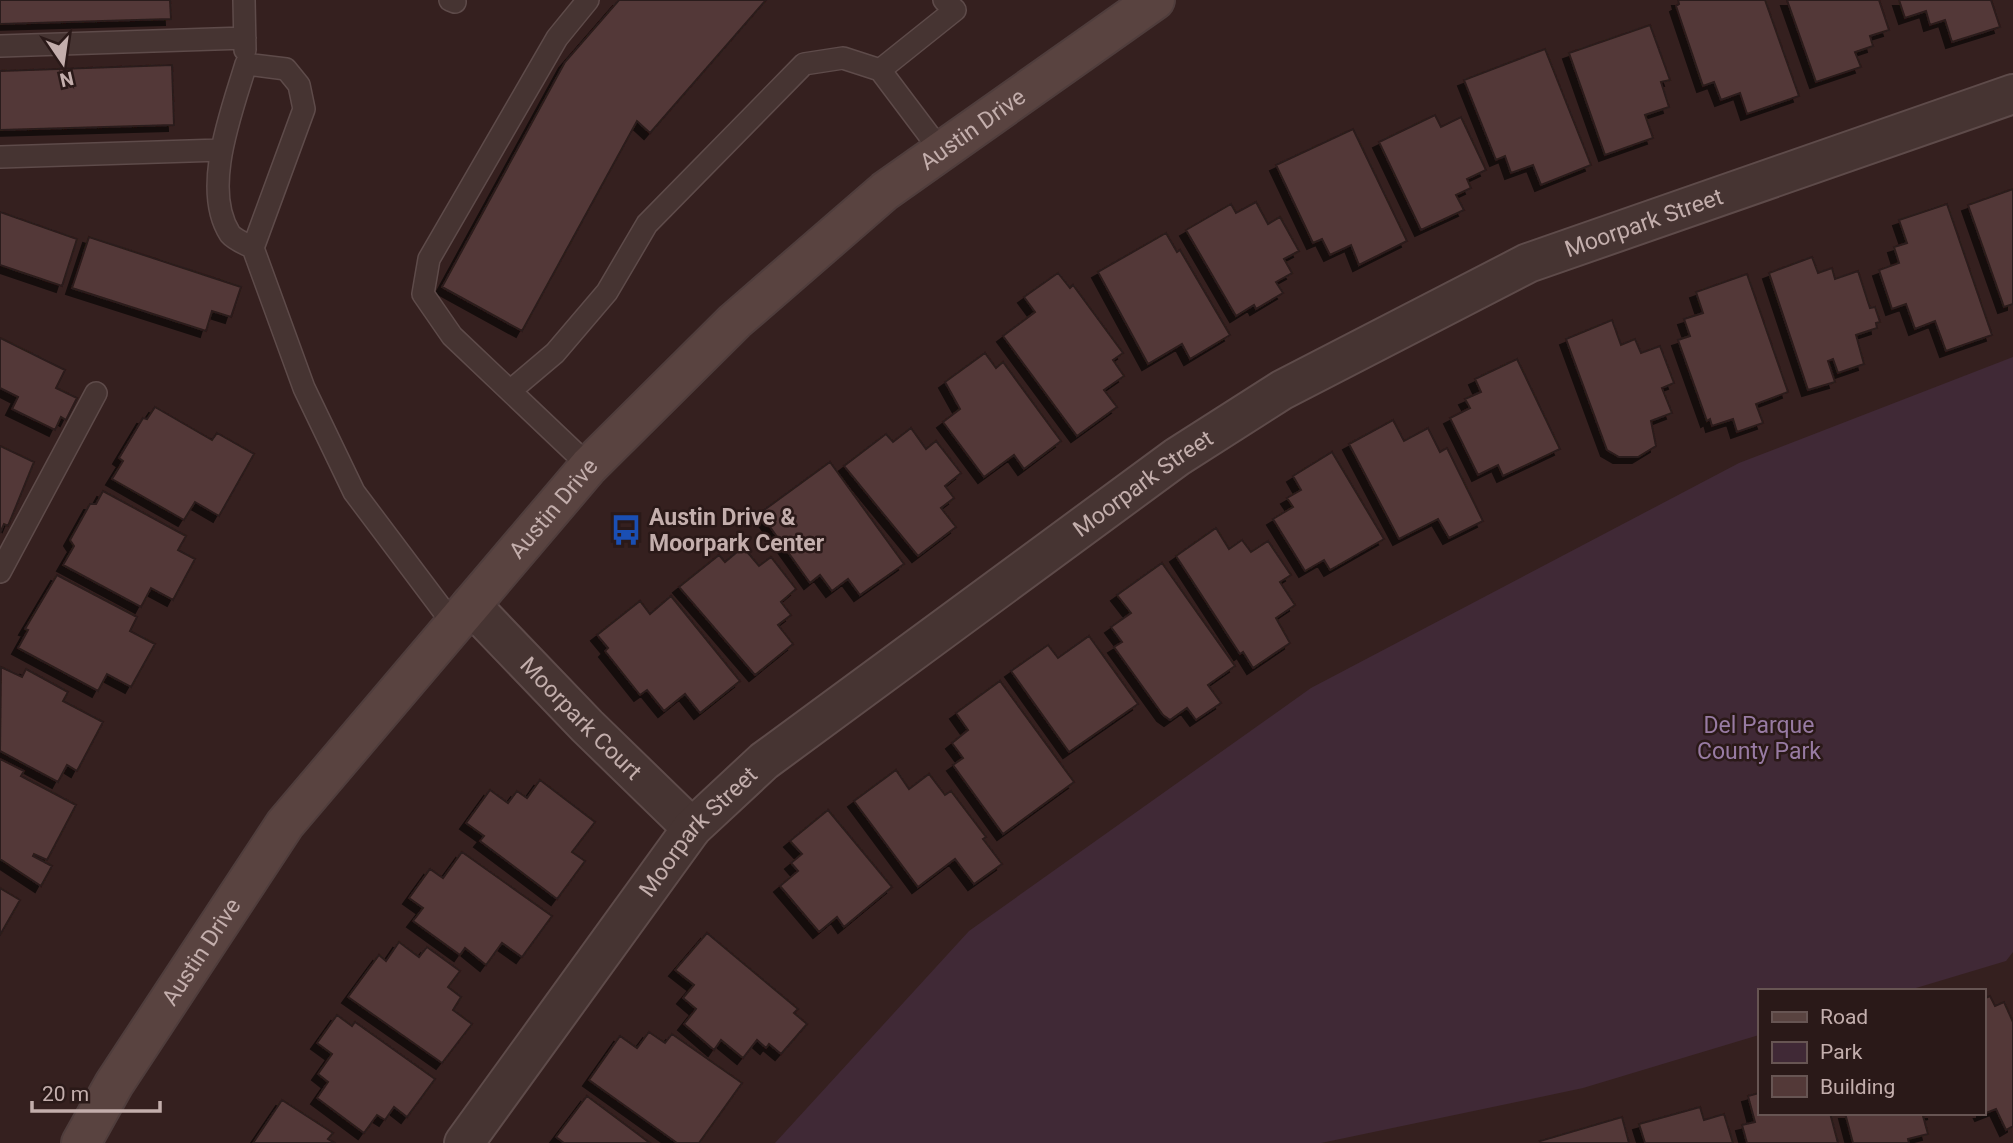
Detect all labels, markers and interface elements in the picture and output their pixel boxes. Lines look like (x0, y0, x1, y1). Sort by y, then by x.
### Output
north arrow (28, 28, 98, 98)
text: N (58, 66, 76, 92)
street label: Austin Drive (915, 83, 1030, 175)
street label: Moorpark Street (1561, 183, 1726, 263)
street label: Moorpark Street (1068, 424, 1218, 542)
street label: Austin Drive (503, 453, 603, 564)
place label: Austin Drive & Moorpark Center (649, 504, 825, 557)
bus stop icon: Austin Drive & Moorpark Center (609, 513, 643, 547)
street label: Moorpark Court (515, 651, 647, 785)
park label: Del Parque County Park (1697, 712, 1821, 765)
street label: Moorpark Street (633, 761, 763, 902)
street label: Austin Drive (156, 893, 246, 1010)
legend (1758, 989, 1985, 1115)
text: Road (1820, 1005, 1868, 1029)
text: Park (1820, 1040, 1863, 1064)
scale bar (32, 1070, 159, 1114)
text: Building (1820, 1075, 1895, 1099)
text: 20 m (42, 1082, 89, 1106)

